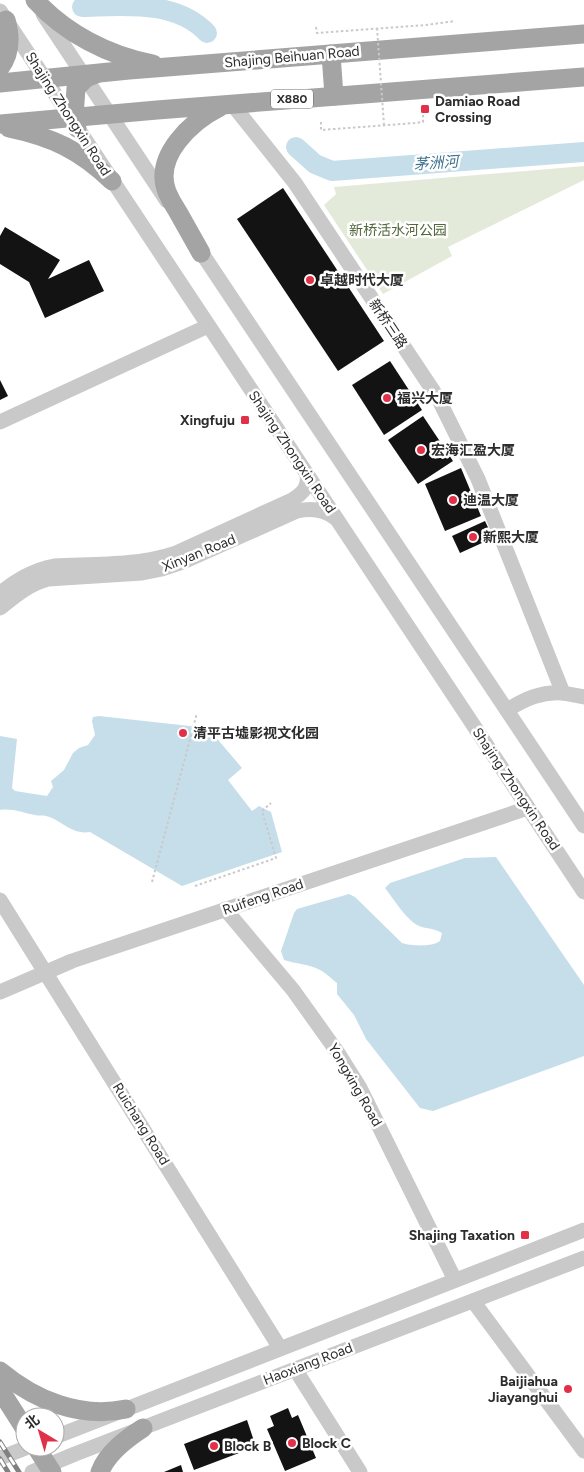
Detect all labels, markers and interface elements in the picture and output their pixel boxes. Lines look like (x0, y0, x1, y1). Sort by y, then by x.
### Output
street label: Shajing Beihuan Road (224, 43, 360, 71)
street label: Shajing Zhongxin Road (22, 49, 114, 179)
road number: X880 (271, 90, 313, 108)
place label: Damiao Road Crossing (435, 93, 520, 126)
marker: Damiao Road Crossing (419, 103, 431, 115)
water label: 茅洲河 (413, 152, 462, 174)
park label: 新桥活水河公园 (349, 222, 447, 239)
place label: 卓越时代大厦 (320, 272, 404, 289)
marker: 卓越时代大厦 (304, 274, 316, 286)
street label: 新桥三路 (365, 296, 411, 352)
street label: Shajing Zhongxin Road (245, 387, 339, 517)
place label: 福兴大厦 (397, 390, 453, 407)
marker: 福兴大厦 (381, 392, 393, 404)
place label: Xingfuju (180, 412, 235, 429)
marker: Xingfuju (239, 414, 251, 426)
place label: 宏海汇盈大厦 (431, 442, 515, 459)
marker: 宏海汇盈大厦 (415, 444, 427, 456)
place label: 迪温大厦 (463, 492, 519, 509)
marker: 迪温大厦 (447, 494, 459, 506)
place label: 新熙大厦 (483, 529, 539, 546)
street label: Xinyan Road (160, 531, 238, 575)
marker: 新熙大厦 (467, 531, 479, 543)
street label: Shajing Zhongxin Road (469, 724, 563, 854)
place label: 清平古墟影视文化园 (193, 725, 319, 742)
marker: 清平古墟影视文化园 (177, 727, 189, 739)
street label: Ruifeng Road (220, 875, 306, 919)
street label: Yongxing Road (324, 1040, 386, 1130)
street label: Ruichang Road (109, 1080, 173, 1168)
place label: Shajing Taxation (409, 1227, 515, 1244)
marker: Shajing Taxation (519, 1229, 531, 1241)
street label: Haoxiang Road (261, 1339, 355, 1389)
place label: Baijiahua Jiayanghui (488, 1373, 558, 1406)
marker: Baijiahua Jiayanghui (562, 1383, 574, 1395)
north arrow (15, 1407, 65, 1457)
text: 北 (22, 1411, 43, 1433)
place label: Block C (302, 1435, 351, 1452)
marker: Block C (286, 1437, 298, 1449)
place label: Block B (224, 1438, 272, 1455)
marker: Block B (208, 1440, 220, 1452)

